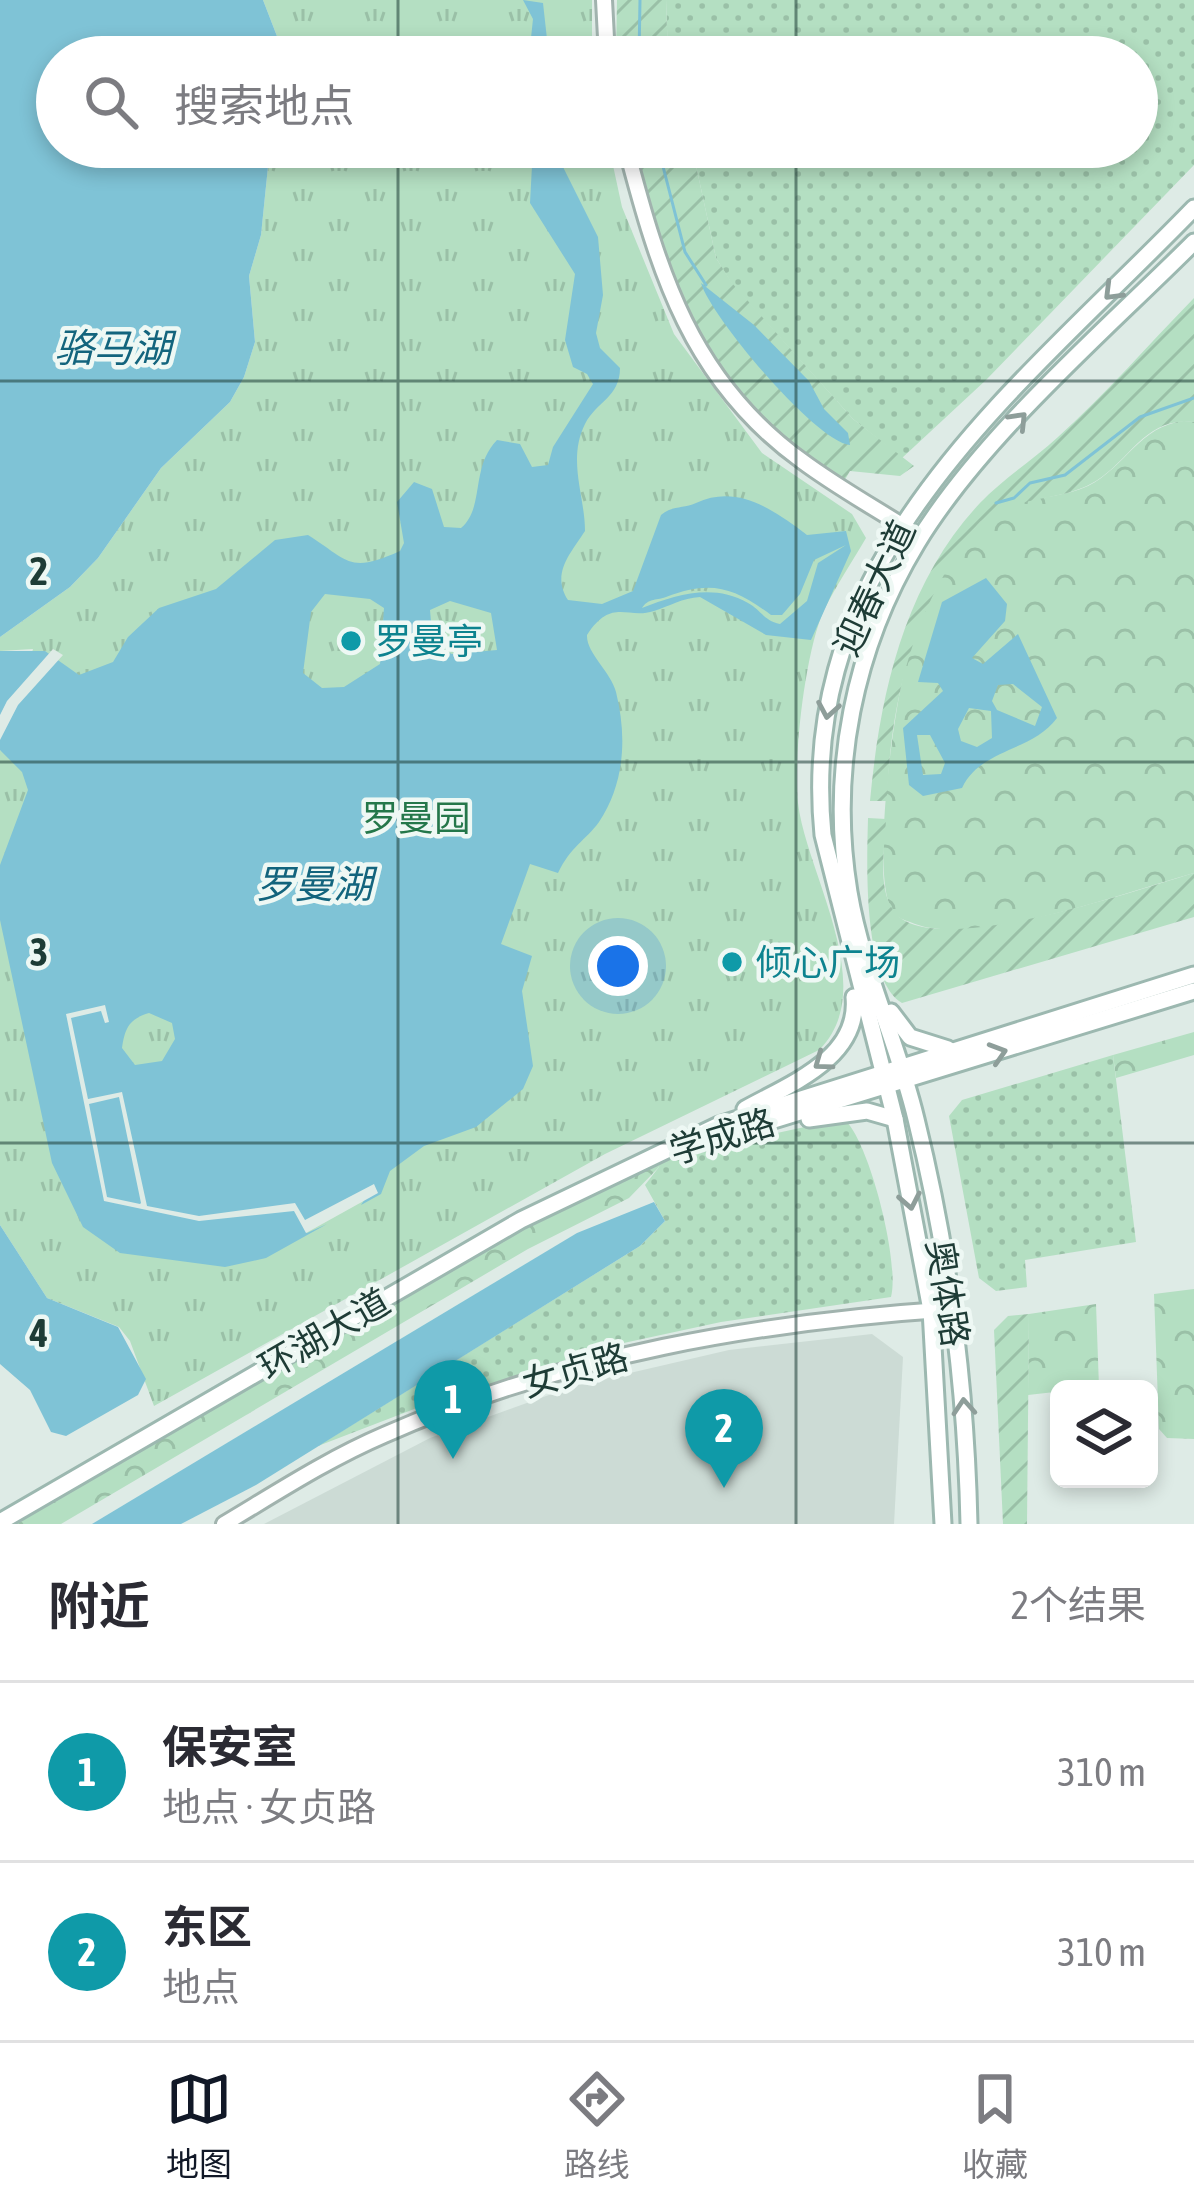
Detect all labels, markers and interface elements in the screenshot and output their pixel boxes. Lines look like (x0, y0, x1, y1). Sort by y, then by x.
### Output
search box (36, 36, 1158, 168)
icon: search (78, 69, 144, 135)
text: 搜索地点 (174, 80, 354, 132)
one-way arrow (1105, 278, 1127, 300)
water label: 骆马湖 (54, 326, 177, 370)
one-way arrow (1004, 412, 1026, 433)
street label: 迎春大道 (825, 514, 923, 662)
text: 2 (30, 549, 48, 593)
place label: 罗曼亭 (375, 620, 483, 662)
marker: 罗曼亭 (338, 628, 364, 654)
one-way arrow (816, 699, 842, 719)
park label: 罗曼园 (362, 797, 470, 839)
water label: 罗曼湖 (255, 862, 378, 906)
text: 3 (30, 930, 48, 974)
your location (588, 936, 648, 996)
place label: 倾心广场 (756, 941, 900, 983)
marker: 倾心广场 (719, 949, 745, 975)
one-way arrow (987, 1042, 1008, 1067)
one-way arrow (813, 1047, 835, 1069)
street label: 学成路 (664, 1100, 780, 1172)
one-way arrow (896, 1191, 922, 1211)
street label: 奥体路 (919, 1236, 977, 1350)
street label: 环湖大道 (251, 1280, 397, 1388)
text: 4 (29, 1311, 48, 1355)
street label: 女贞路 (517, 1335, 633, 1405)
pin: 1 (414, 1360, 492, 1459)
map controls (1050, 1380, 1158, 1488)
button: layers (1050, 1380, 1158, 1488)
pin: 2 (685, 1389, 763, 1488)
one-way arrow (951, 1397, 977, 1416)
text: 附近 (48, 1576, 150, 1635)
text: 2个结果 (1011, 1583, 1146, 1627)
text: 保安室 (162, 1721, 297, 1773)
text: 1 (78, 1750, 96, 1794)
text: 310 m (1058, 1750, 1146, 1794)
text: 地点 · 女贞路 (162, 1785, 376, 1829)
text: 东区 (162, 1901, 252, 1953)
text: 2 (78, 1930, 96, 1974)
text: 310 m (1058, 1930, 1146, 1974)
text: 地点 (162, 1965, 240, 2009)
tab: 地图 (166, 2066, 232, 2186)
tab: 路线 (564, 2066, 630, 2186)
tab: 收藏 (962, 2066, 1028, 2186)

